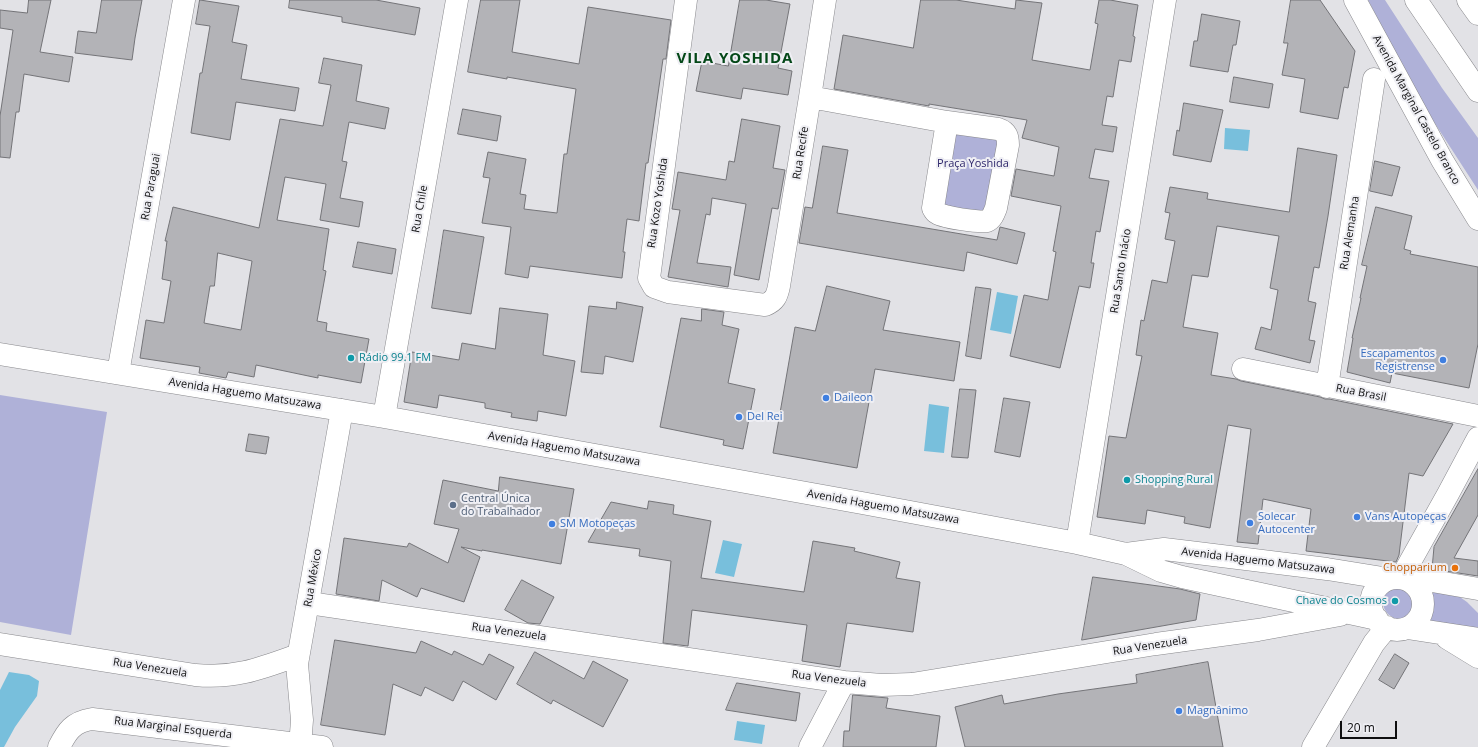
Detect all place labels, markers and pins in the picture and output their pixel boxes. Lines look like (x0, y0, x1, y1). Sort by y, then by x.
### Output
place label: Escapamentos Registrense (1361, 347, 1435, 373)
place label: Rádio 99.1 FM (359, 351, 431, 365)
marker: Rádio 99.1 FM (346, 353, 356, 363)
marker: Escapamentos Registrense (1438, 355, 1448, 365)
place label: Daileon (834, 391, 873, 405)
marker: Daileon (821, 393, 831, 403)
place label: Del Rei (747, 410, 783, 424)
marker: Del Rei (734, 412, 744, 422)
place label: Shopping Rural (1135, 473, 1213, 487)
marker: Shopping Rural (1122, 475, 1132, 485)
place label: Central Única do Trabalhador (461, 492, 540, 518)
marker: Central Única do Trabalhador (448, 500, 458, 510)
place label: Solecar Autocenter (1258, 510, 1315, 536)
place label: Vans Autopeças (1365, 510, 1446, 524)
marker: Vans Autopeças (1352, 512, 1362, 522)
place label: SM Motopeças (560, 517, 635, 531)
marker: Solecar Autocenter (1245, 518, 1255, 528)
marker: SM Motopeças (547, 519, 557, 529)
place label: Chopparium (1383, 561, 1447, 575)
marker: Chopparium (1450, 563, 1460, 573)
place label: Chave do Cosmos (1296, 594, 1387, 608)
marker: Chave do Cosmos (1390, 596, 1400, 606)
place label: Magnânimo (1187, 704, 1248, 718)
marker: Magnânimo (1174, 706, 1184, 716)

